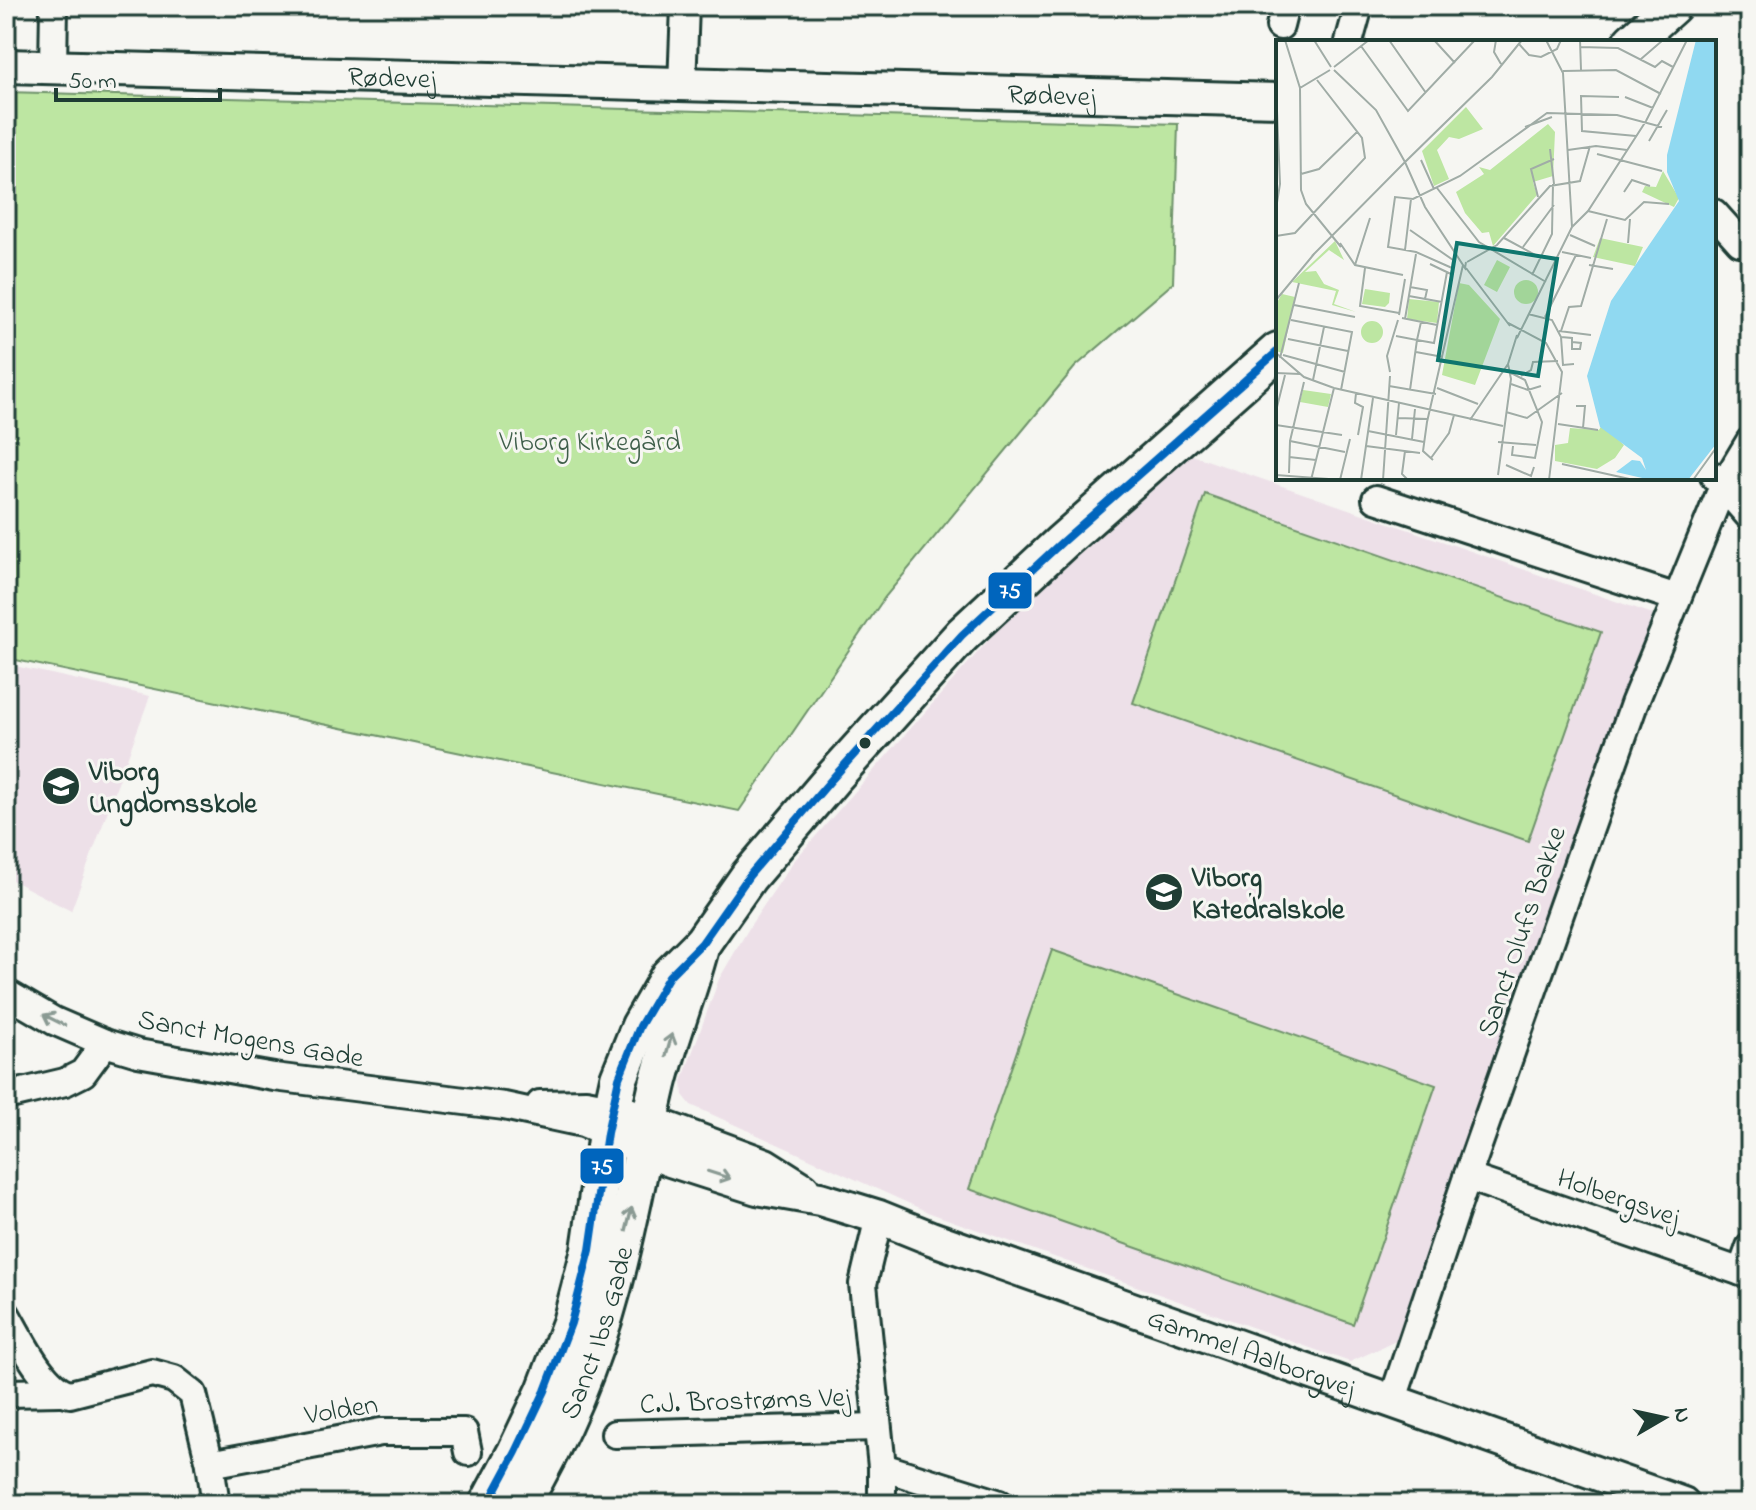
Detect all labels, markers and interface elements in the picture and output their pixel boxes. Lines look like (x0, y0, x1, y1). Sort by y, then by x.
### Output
inset map (1276, 40, 1716, 480)
scale bar (56, 52, 220, 102)
street label: Rødevej (347, 58, 438, 102)
text: 50 m (68, 65, 117, 100)
street label: Rødevej (1007, 76, 1098, 119)
park label: Viborg Kirkegård (498, 423, 681, 464)
line badge: 75 (987, 571, 1033, 610)
text: 75 (999, 577, 1021, 609)
unlabelled marker (857, 735, 873, 751)
place label: Viborg Ungdomsskole (88, 753, 258, 827)
school or university icon: Viborg Ungdomsskole (40, 765, 82, 807)
street label: Sanct Olufs Bakke (1468, 821, 1579, 1043)
place label: Viborg Katedralskole (1191, 859, 1346, 932)
school or university icon: Viborg Katedralskole (1143, 871, 1185, 913)
street label: Sanct Mogens Gade (134, 1000, 367, 1081)
one-way arrow (43, 1012, 67, 1027)
one-way arrow (662, 1032, 677, 1058)
line badge: 75 (579, 1147, 625, 1185)
text: 75 (591, 1153, 613, 1185)
street label: Holbergsvej (1551, 1159, 1686, 1240)
one-way arrow (706, 1169, 731, 1184)
one-way arrow (623, 1206, 638, 1232)
street label: Sanct Ibs Gade (551, 1242, 646, 1426)
street label: Gammel Aalborgvej (1141, 1299, 1362, 1411)
street label: C.J. Brostrøms Vej (639, 1378, 853, 1427)
north arrow (1624, 1378, 1704, 1458)
street label: Volden (301, 1385, 381, 1438)
text: N (1664, 1405, 1698, 1425)

